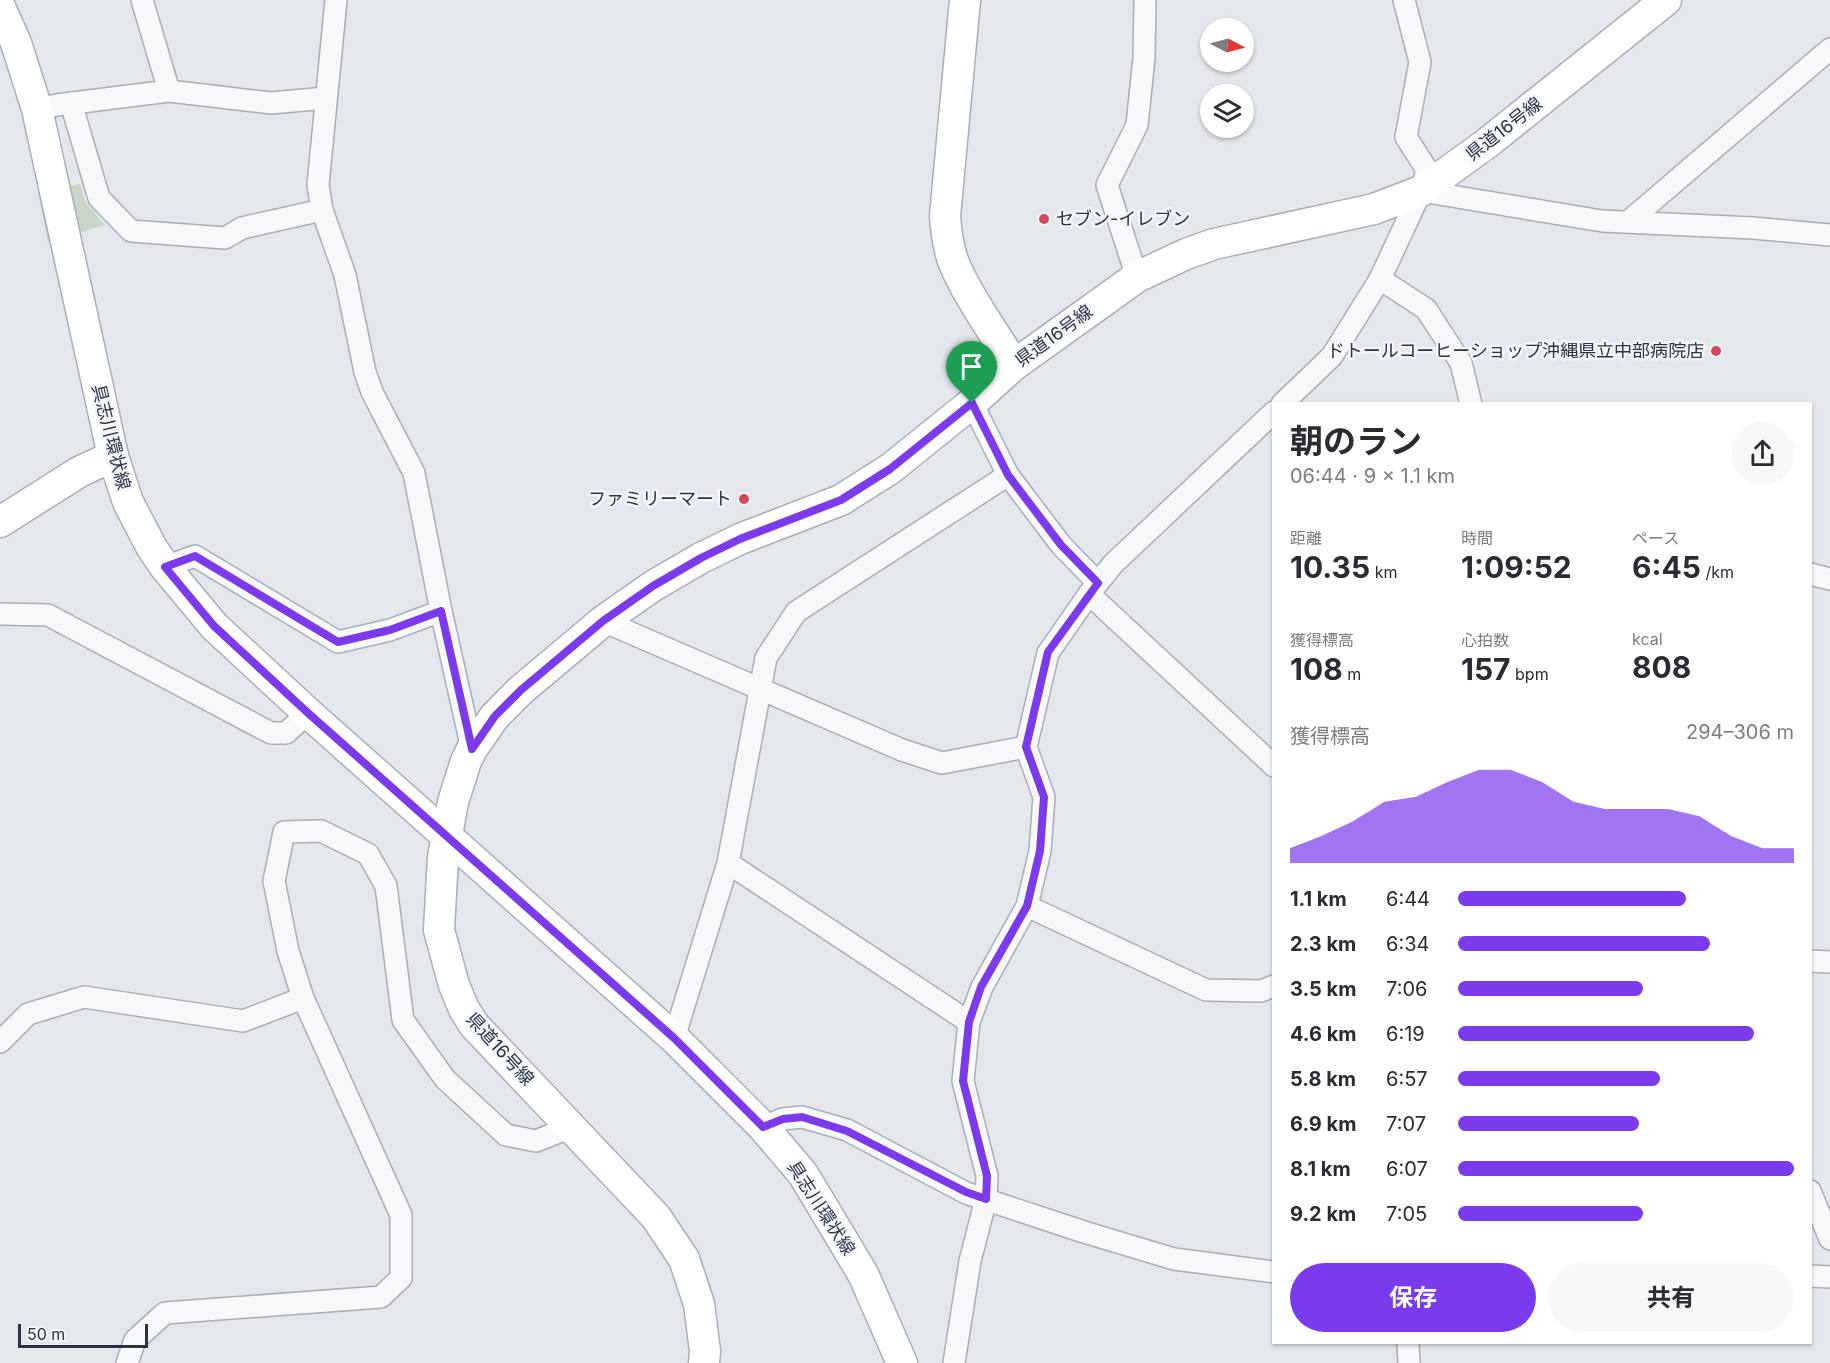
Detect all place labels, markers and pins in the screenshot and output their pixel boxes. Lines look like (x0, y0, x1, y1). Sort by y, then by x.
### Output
place label: セブン-イレブン (1056, 208, 1190, 229)
marker: セブン-イレブン (1037, 212, 1051, 226)
place label: ドトールコーヒーショップ沖縄県立中部病院店 (1327, 340, 1704, 361)
pin (946, 341, 997, 403)
marker: ドトールコーヒーショップ沖縄県立中部病院店 (1709, 344, 1723, 358)
place label: ファミリーマート (588, 488, 732, 509)
marker: ファミリーマート (737, 492, 751, 506)

